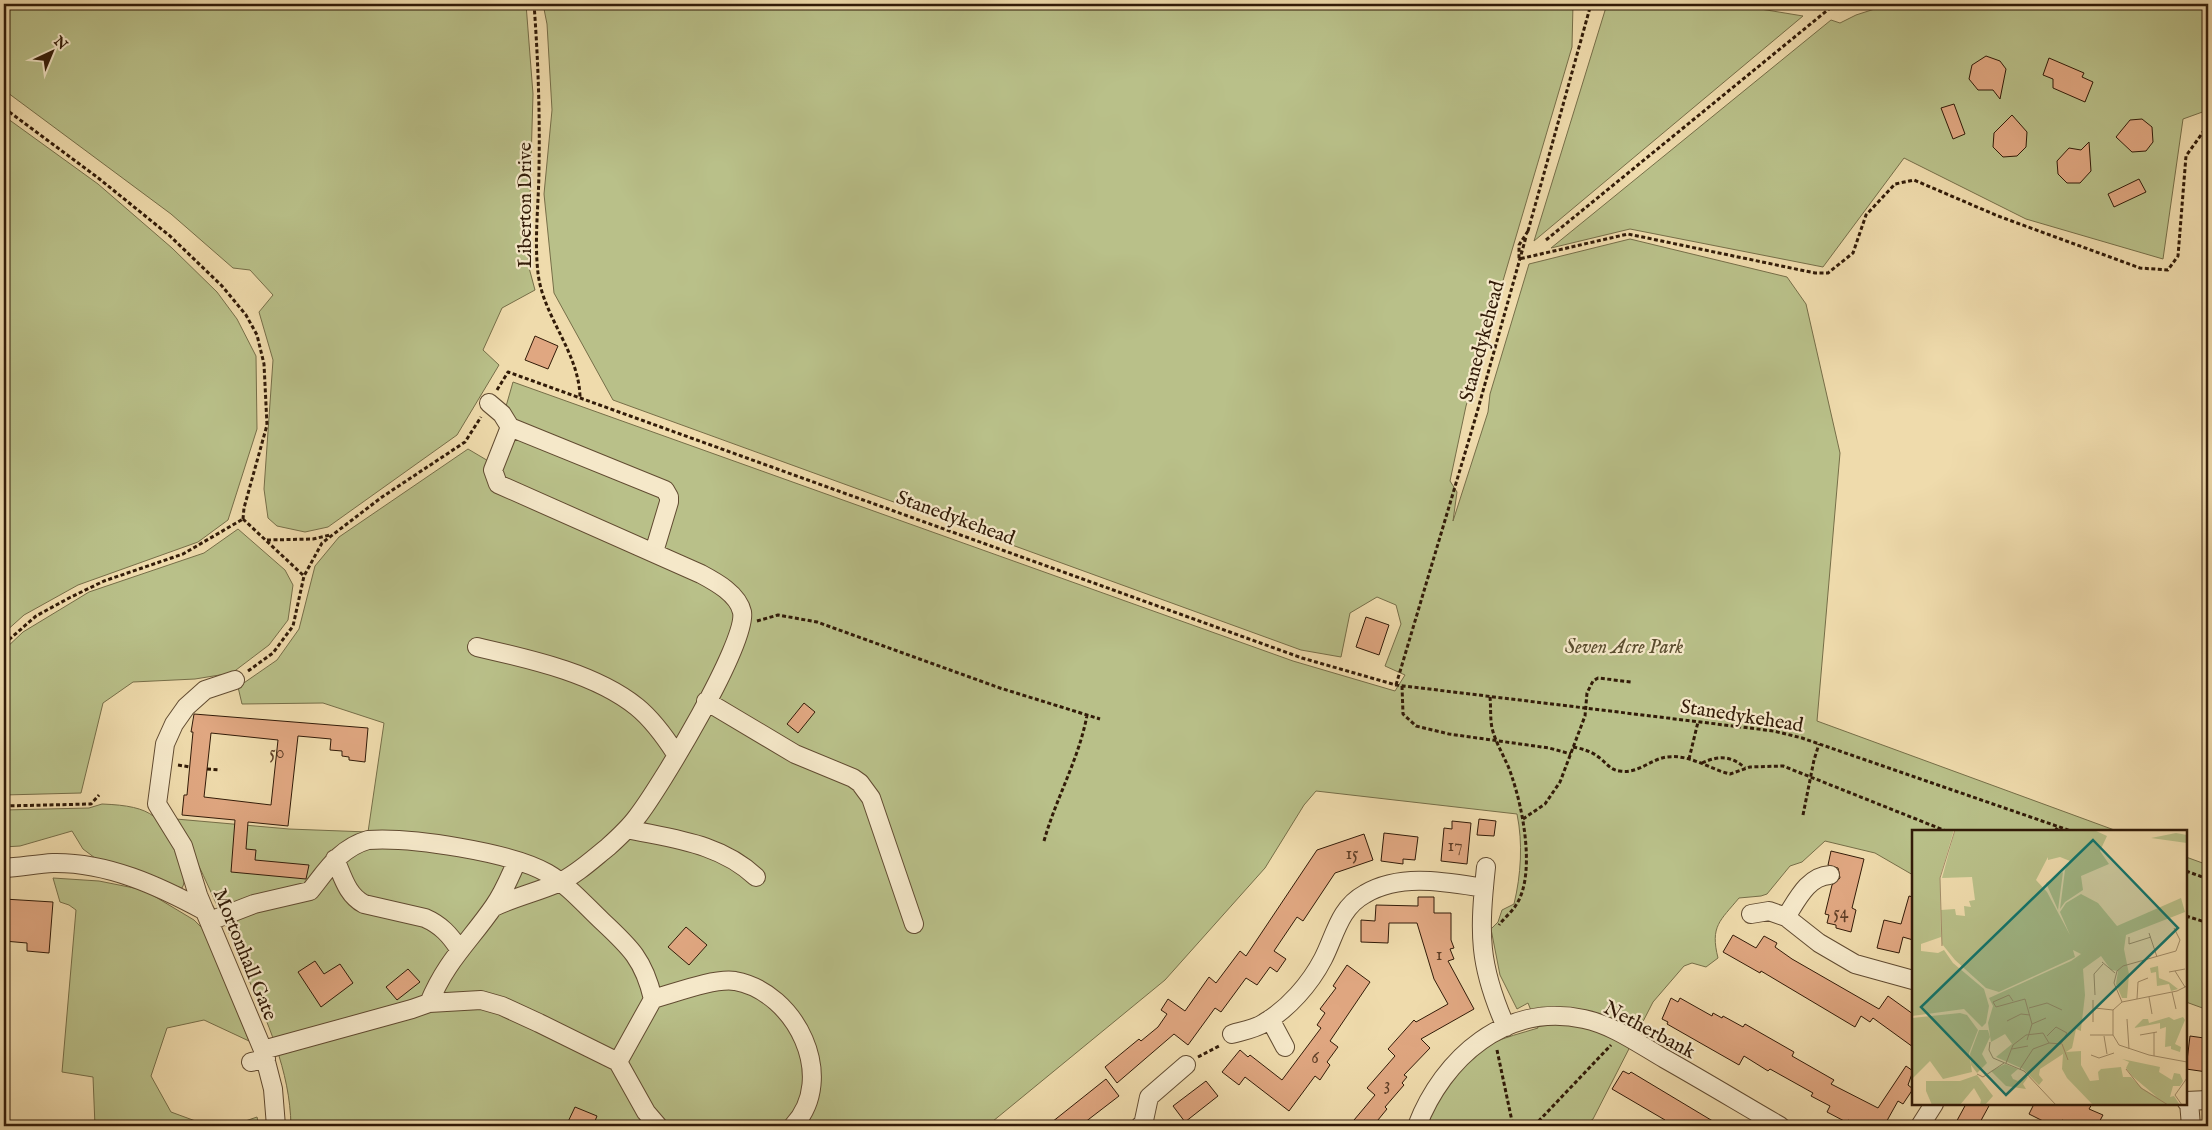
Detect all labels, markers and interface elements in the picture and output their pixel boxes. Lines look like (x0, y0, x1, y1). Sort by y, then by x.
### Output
north arrow (28, 28, 78, 78)
text: N (49, 32, 71, 54)
street label: Liberton Drive (513, 142, 538, 268)
street label: Stanedykehead (1454, 278, 1511, 405)
street label: Stanedykehead (893, 485, 1019, 552)
park label: Seven Acre Park (1565, 635, 1683, 660)
street label: Stanedykehead (1678, 694, 1806, 739)
house number: 50 (269, 742, 285, 765)
inset map (1912, 830, 2187, 1105)
house number: 17 (1447, 835, 1463, 858)
house number: 15 (1345, 843, 1359, 866)
street label: Mortonhall Gate (207, 885, 282, 1024)
house number: 54 (1833, 902, 1849, 925)
house number: 1 (1436, 944, 1442, 967)
street label: Netherbank (1599, 996, 1700, 1065)
house number: 6 (1311, 1047, 1319, 1070)
house number: 3 (1384, 1074, 1390, 1097)

